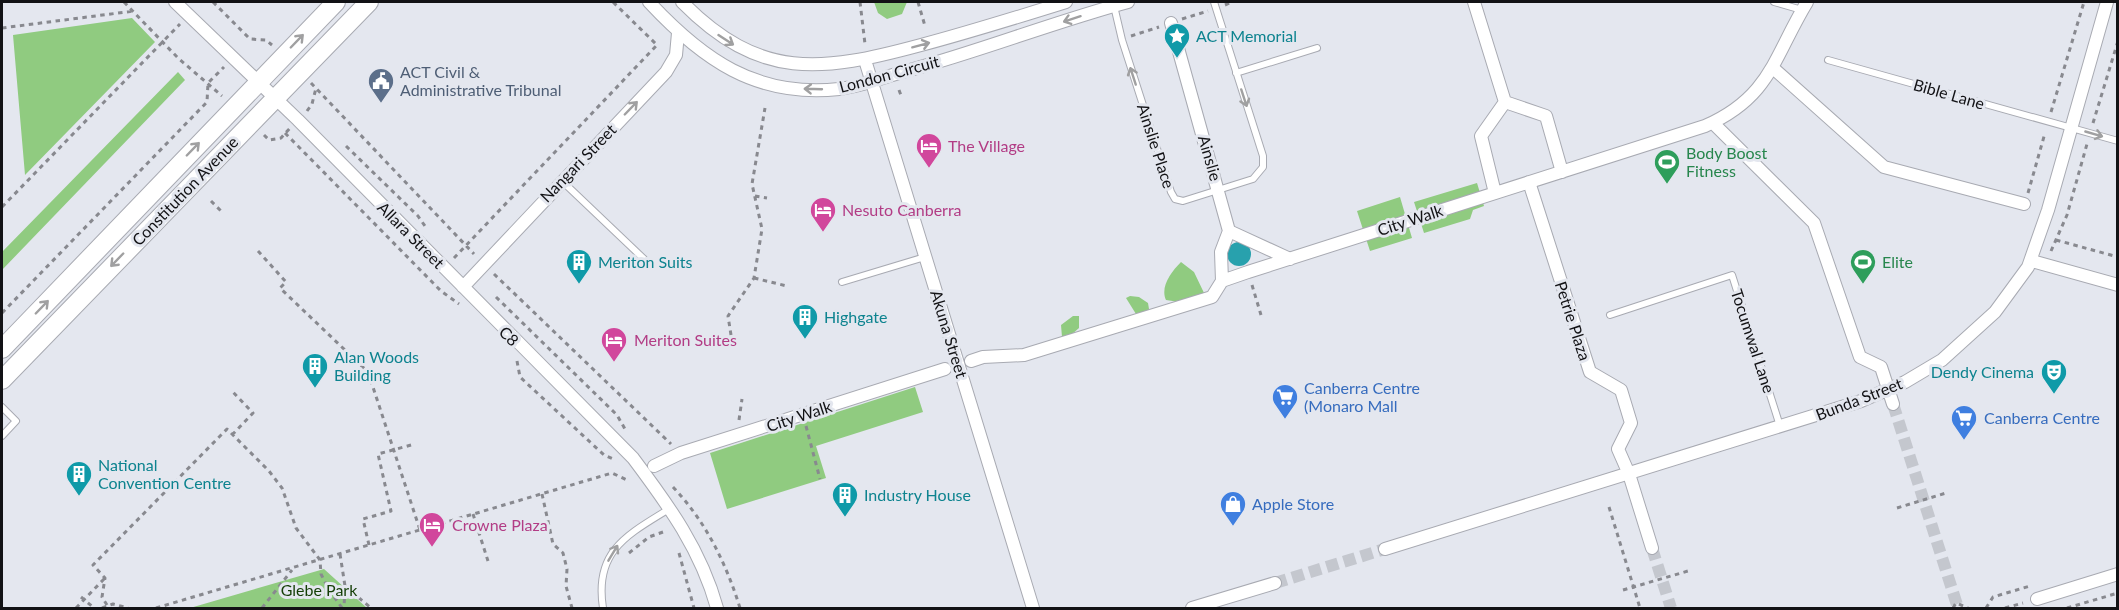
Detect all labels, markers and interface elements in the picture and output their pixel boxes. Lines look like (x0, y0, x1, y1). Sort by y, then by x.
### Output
one-way arrow (1063, 14, 1082, 25)
place icon: ACT Memorial (1162, 21, 1192, 59)
place label: ACT Memorial (1196, 26, 1297, 45)
one-way arrow (717, 33, 734, 46)
one-way arrow (290, 34, 304, 49)
one-way arrow (912, 38, 931, 50)
street label: London Circuit (837, 51, 941, 96)
place label: ACT Civil & Administrative Tribunal (400, 62, 561, 99)
public building icon: ACT Civil & Administrative Tribunal (366, 66, 396, 104)
one-way arrow (1127, 67, 1138, 86)
street label: Bible Lane (1912, 74, 1987, 113)
one-way arrow (803, 84, 823, 95)
one-way arrow (1239, 88, 1250, 107)
one-way arrow (624, 101, 639, 116)
street label: Ainslie Place (1134, 101, 1179, 191)
street label: Nangari Street (536, 120, 620, 206)
one-way arrow (2084, 129, 2103, 140)
hotel icon: The Village (914, 131, 944, 169)
street label: Constitution Avenue (128, 132, 242, 249)
street label: Ainslie (1195, 133, 1226, 183)
place label: The Village (948, 136, 1025, 155)
one-way arrow (186, 142, 200, 157)
place label: Body Boost Fitness (1686, 143, 1768, 180)
sports icon: Body Boost Fitness (1652, 147, 1682, 185)
hotel icon: Nesuto Canberra (808, 195, 838, 233)
street label: Allara Street (374, 197, 449, 272)
place label: Nesuto Canberra (842, 200, 962, 219)
street label: City Walk (1375, 200, 1446, 239)
building icon: Meriton Suits (564, 247, 594, 285)
sports icon: Elite (1848, 247, 1878, 285)
place label: Meriton Suits (598, 252, 693, 271)
place label: Elite (1882, 252, 1913, 271)
one-way arrow (110, 253, 125, 268)
street label: Petrie Plaza (1552, 279, 1595, 363)
street label: Tocumwal Lane (1728, 287, 1779, 395)
street label: Akuna Street (927, 288, 972, 380)
one-way arrow (35, 299, 49, 314)
building icon: Highgate (790, 302, 820, 340)
place label: Highgate (824, 307, 888, 326)
street label: C8 (496, 322, 523, 349)
hotel icon: Meriton Suites (599, 325, 629, 363)
place label: Meriton Suites (634, 330, 737, 349)
place label: Alan Woods Building (334, 347, 419, 384)
building icon: Alan Woods Building (300, 351, 330, 389)
theatre icon: Dendy Cinema (2039, 357, 2069, 395)
place label: Dendy Cinema (1931, 362, 2034, 381)
street label: Bunda Street (1813, 373, 1905, 424)
place label: Canberra Centre (Monaro Mall (1304, 378, 1420, 415)
supermarket icon: Canberra Centre (Monaro Mall (1270, 382, 1300, 420)
street label: City Walk (764, 396, 835, 435)
supermarket icon: Canberra Centre (1949, 403, 1979, 441)
place label: Canberra Centre (1984, 408, 2100, 427)
place label: National Convention Centre (98, 455, 231, 492)
building icon: National Convention Centre (64, 459, 94, 497)
building icon: Industry House (830, 480, 860, 518)
place label: Industry House (864, 485, 971, 504)
shop icon: Apple Store (1218, 489, 1248, 527)
place label: Apple Store (1252, 494, 1334, 513)
hotel icon: Crowne Plaza (417, 510, 447, 548)
place label: Crowne Plaza (452, 515, 548, 534)
one-way arrow (607, 545, 619, 562)
park label: Glebe Park (281, 580, 358, 599)

